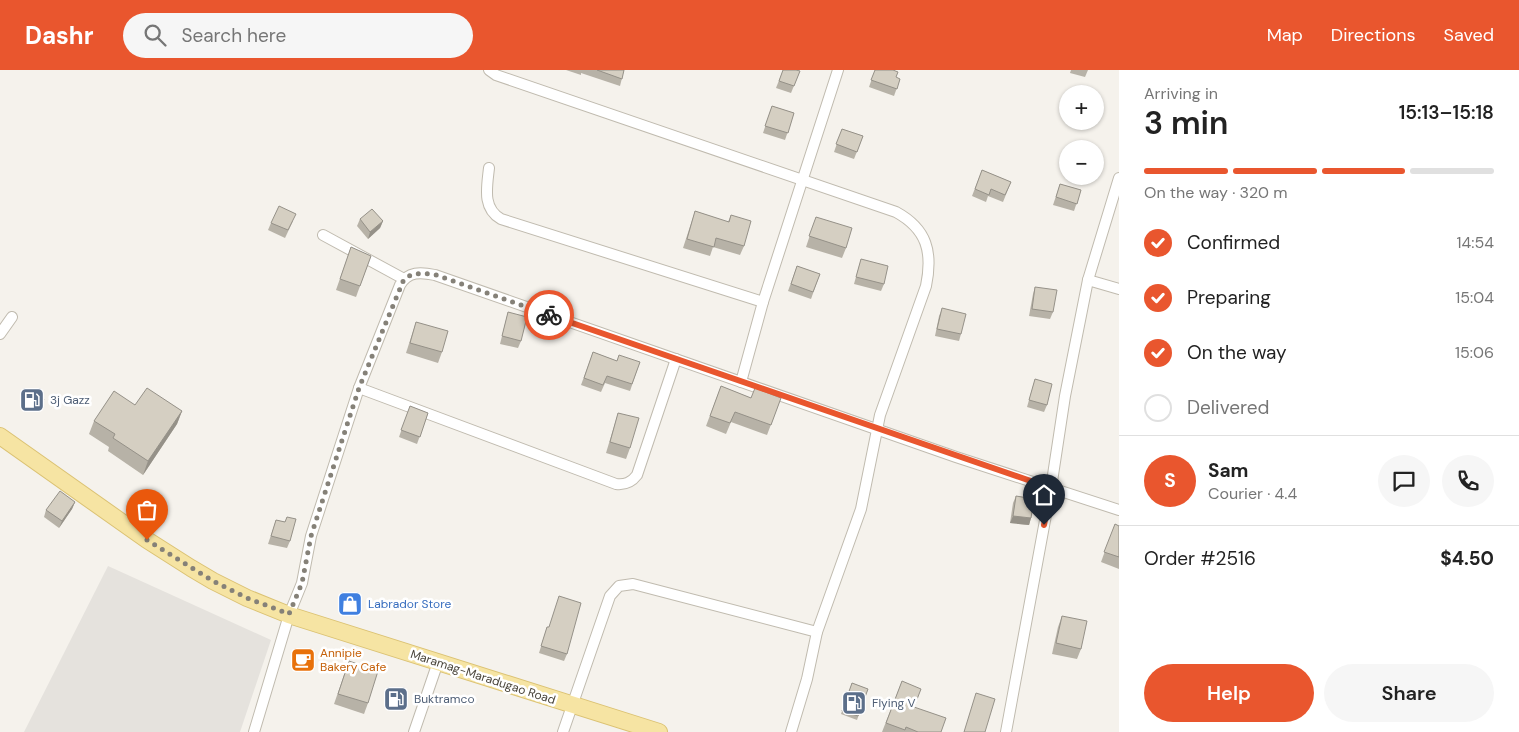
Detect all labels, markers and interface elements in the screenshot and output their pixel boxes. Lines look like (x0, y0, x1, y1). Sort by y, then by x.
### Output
search box (123, 13, 473, 58)
text: Dashr (25, 20, 93, 51)
icon: search (141, 21, 169, 49)
text: Search here (181, 23, 286, 48)
text: Map (1267, 23, 1303, 47)
text: Directions (1331, 23, 1416, 47)
text: Saved (1444, 23, 1494, 47)
text: Arriving in (1144, 83, 1218, 104)
map controls (1059, 85, 1104, 185)
button: + (1059, 85, 1104, 130)
text: 15:13–15:18 (1399, 100, 1494, 125)
text: 3 min (1144, 102, 1228, 144)
button: − (1059, 140, 1104, 185)
text: On the way · 320 m (1144, 182, 1288, 203)
icon: check (1144, 229, 1172, 257)
text: Confirmed (1187, 230, 1280, 255)
text: 14:54 (1457, 232, 1494, 253)
icon: check (1144, 284, 1172, 312)
text: Preparing (1187, 285, 1271, 310)
text: 15:04 (1455, 287, 1494, 308)
courier (524, 290, 574, 340)
icon: bike (535, 301, 563, 329)
icon: check (1144, 339, 1172, 367)
text: On the way (1187, 340, 1287, 365)
text: 15:06 (1455, 342, 1494, 363)
fuel station icon: 3j Gazz (19, 387, 45, 413)
place label: 3j Gazz (50, 392, 90, 408)
text: Delivered (1187, 395, 1269, 420)
button: chat (1378, 455, 1430, 507)
button: phone (1442, 455, 1494, 507)
text: Sam (1208, 458, 1249, 483)
text: S (1164, 468, 1176, 493)
pin (1023, 474, 1065, 525)
icon: home (1030, 481, 1058, 509)
text: Courier · 4.4 (1208, 483, 1297, 504)
pin (126, 489, 168, 540)
icon: bag (133, 496, 161, 524)
text: Order #2516 (1144, 546, 1256, 571)
text: $4.50 (1440, 546, 1494, 571)
shop icon: Labrador Store (337, 591, 363, 617)
place label: Labrador Store (368, 596, 451, 612)
place label: Annipie Bakery Cafe (320, 645, 386, 675)
street label: Maramag-Maradugao Road (409, 646, 557, 708)
cafe icon: Annipie Bakery Cafe (290, 647, 316, 673)
button: Help (1144, 664, 1314, 722)
button: Share (1324, 664, 1494, 722)
fuel station icon: Buktramco (383, 686, 409, 712)
fuel station icon: Flying V (841, 690, 867, 716)
place label: Buktramco (414, 691, 475, 707)
place label: Flying V (872, 695, 915, 711)

